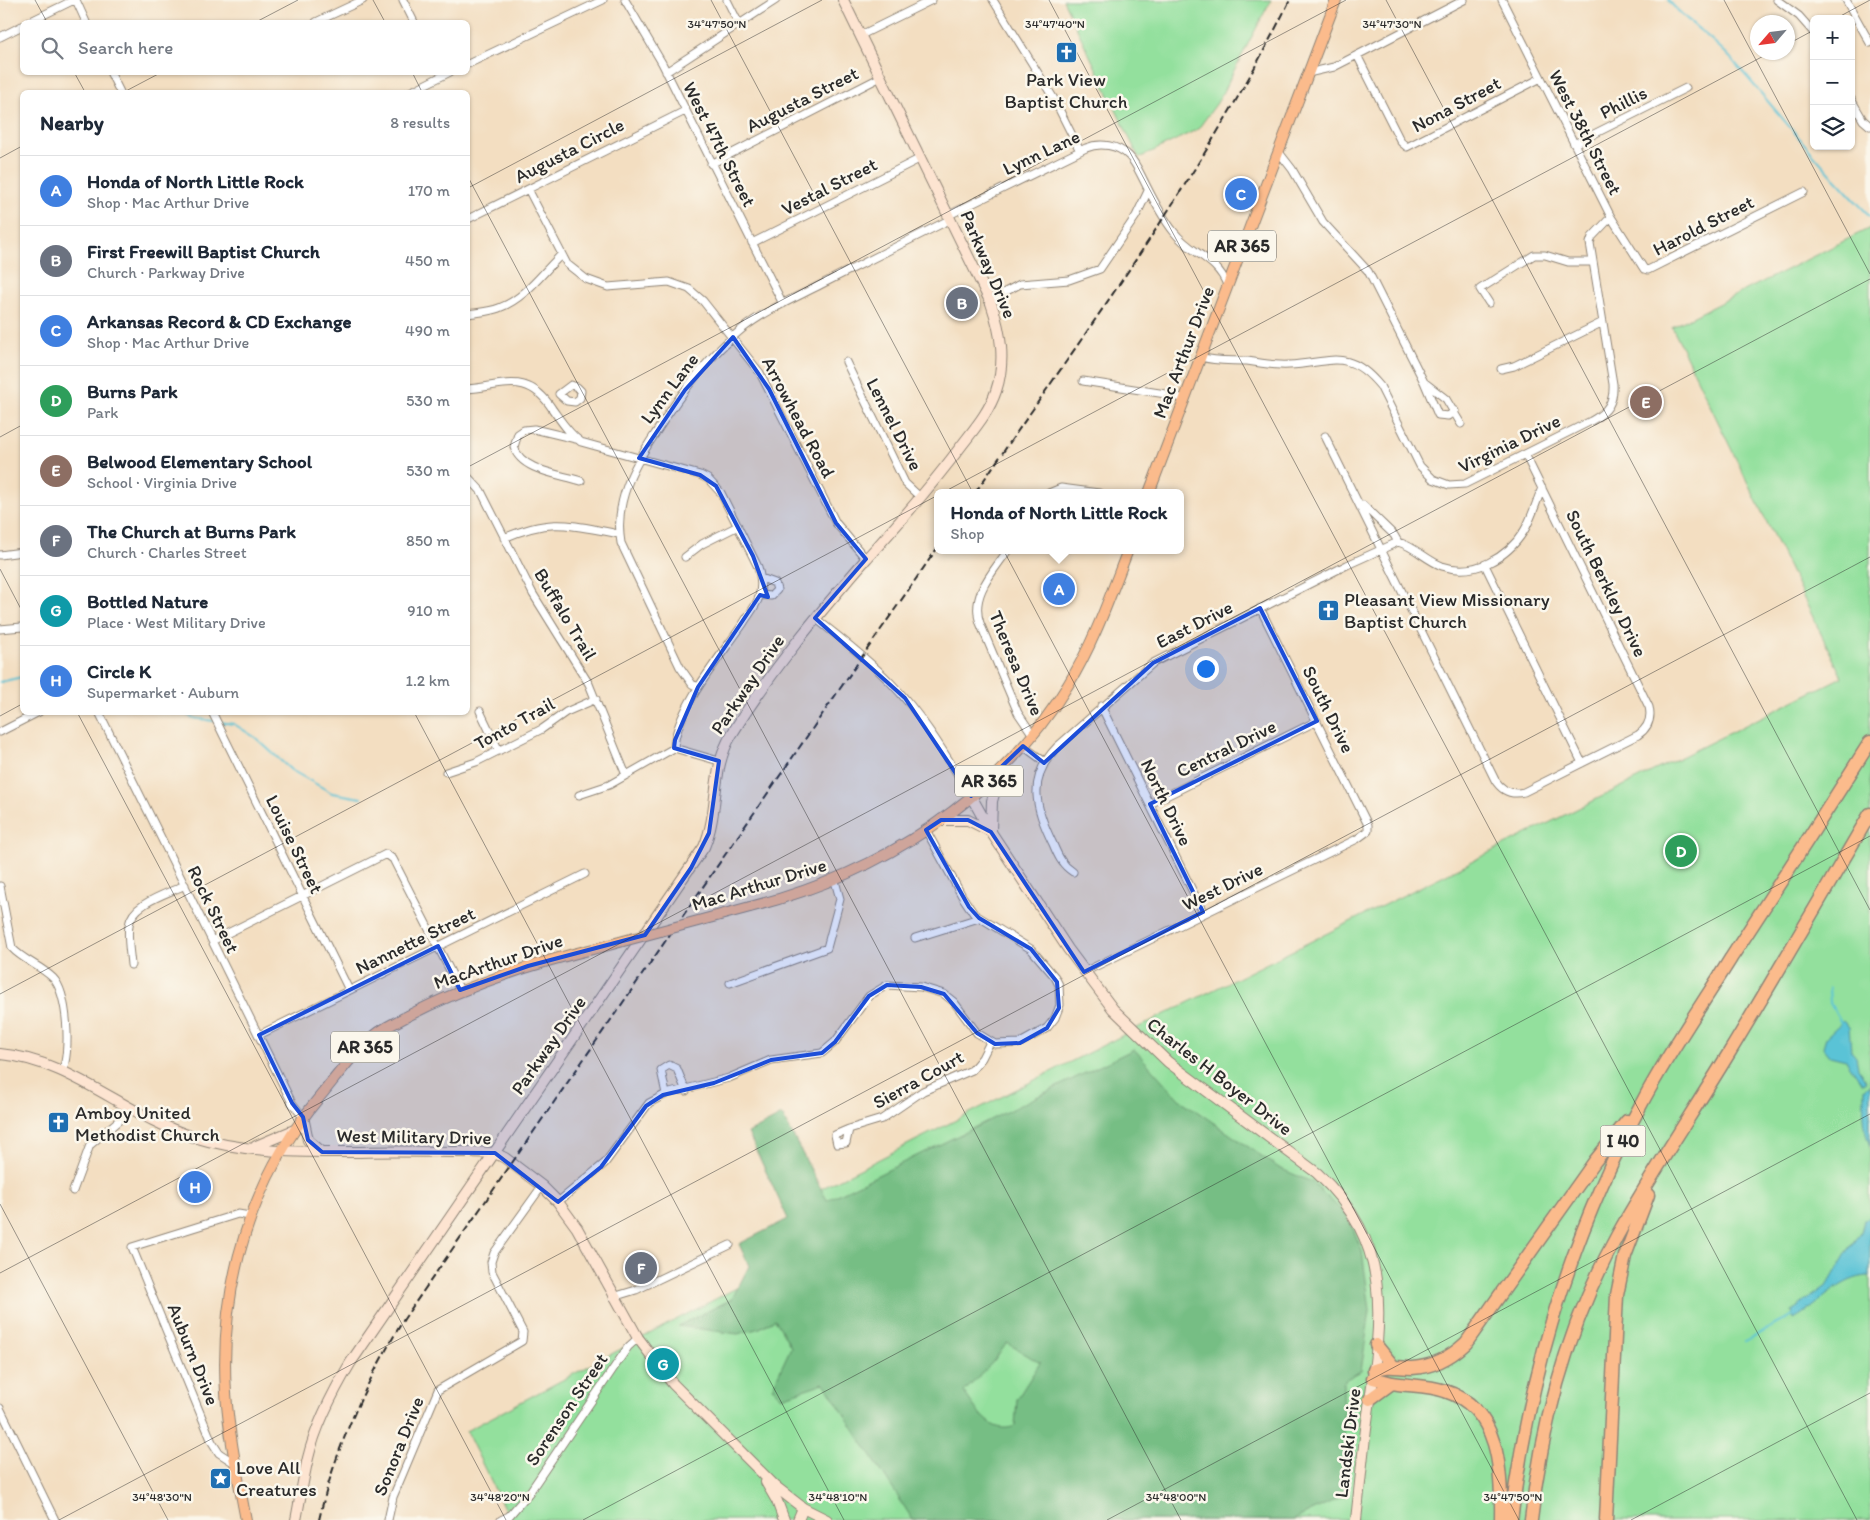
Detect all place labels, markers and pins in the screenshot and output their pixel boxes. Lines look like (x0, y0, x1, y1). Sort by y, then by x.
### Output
church icon: Park View Baptist Church (1054, 41, 1078, 65)
place label: Park View Baptist Church (1005, 68, 1128, 113)
pin: C (1225, 175, 1257, 213)
pin: B (946, 284, 978, 322)
pin: E (1630, 383, 1662, 421)
pin: A (1043, 570, 1075, 608)
place label: Pleasant View Missionary Baptist Church (1344, 588, 1550, 633)
church icon: Pleasant View Missionary Baptist Church (1316, 598, 1340, 622)
pin: D (1665, 832, 1697, 870)
place label: Amboy United Methodist Church (75, 1101, 220, 1146)
church icon: Amboy United Methodist Church (47, 1111, 71, 1135)
pin: H (179, 1168, 211, 1206)
pin: F (625, 1249, 657, 1287)
pin: G (647, 1345, 679, 1383)
place label: Love All Creatures (236, 1456, 317, 1501)
place icon: Love All Creatures (208, 1466, 232, 1490)

